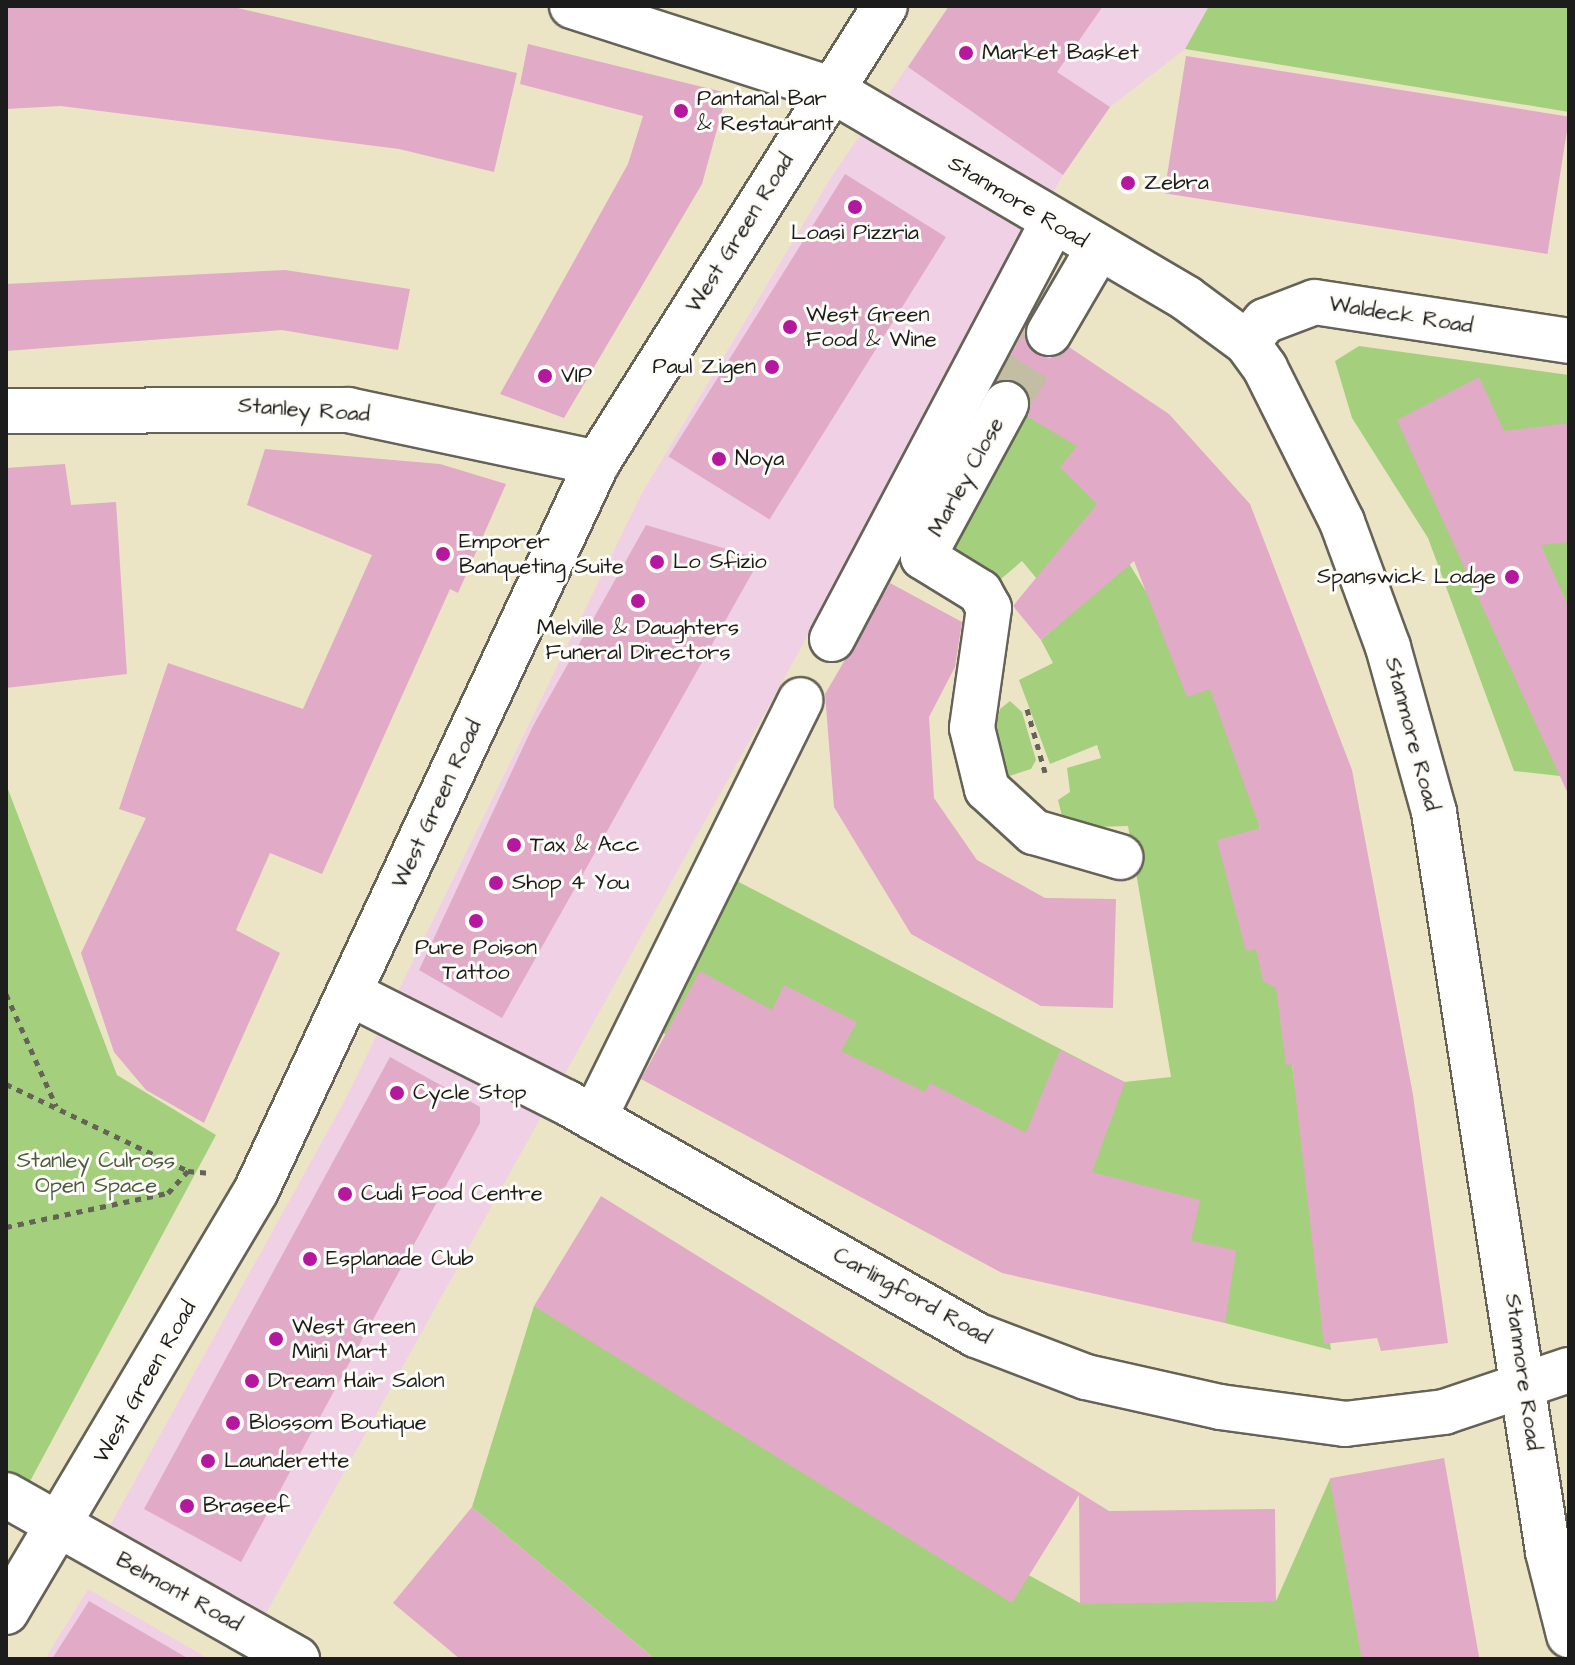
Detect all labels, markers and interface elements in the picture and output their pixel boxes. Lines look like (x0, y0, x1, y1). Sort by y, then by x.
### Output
place label: Market Basket (982, 40, 1139, 66)
marker: Market Basket (957, 44, 975, 62)
place label: Pantanal Bar & Restaurant (697, 85, 834, 136)
marker: Pantanal Bar & Restaurant (672, 102, 690, 120)
street label: West Green Road (680, 148, 800, 318)
street label: Stanmore Road (943, 150, 1093, 254)
place label: Zebra (1144, 170, 1209, 196)
marker: Zebra (1119, 174, 1137, 192)
marker: Loasi Pizzria (846, 198, 864, 216)
place label: Loasi Pizzria (791, 220, 919, 246)
street label: Waldeck Road (1327, 291, 1475, 339)
place label: West Green Food & Wine (806, 301, 937, 352)
marker: West Green Food & Wine (781, 318, 799, 336)
place label: Paul Zigen (653, 354, 756, 380)
marker: Paul Zigen (763, 358, 781, 376)
place label: VIP (561, 363, 592, 389)
marker: VIP (536, 367, 554, 385)
street label: Stanley Road (237, 392, 371, 428)
street label: Marley Close (922, 413, 1010, 541)
place label: Noya (735, 446, 784, 472)
marker: Noya (710, 450, 728, 468)
place label: Emporer Banqueting Suite (459, 528, 624, 580)
marker: Emporer Banqueting Suite (434, 545, 452, 563)
place label: Lo Sfizio (673, 549, 767, 575)
marker: Lo Sfizio (648, 553, 666, 571)
place label: Spanswick Lodge (1317, 564, 1496, 590)
marker: Spanswick Lodge (1503, 568, 1521, 586)
marker: Melville & Daughters Funeral Directors (629, 592, 647, 610)
place label: Melville & Daughters Funeral Directors (537, 614, 739, 666)
street label: Stanmore Road (1379, 654, 1445, 814)
street label: West Green Road (386, 716, 488, 892)
place label: Tax & Acc (530, 832, 640, 858)
marker: Tax & Acc (505, 836, 523, 854)
place label: Shop 4 You (512, 870, 630, 896)
marker: Shop 4 You (487, 874, 505, 892)
marker: Pure Poison Tattoo (467, 912, 485, 930)
place label: Pure Poison Tattoo (415, 934, 537, 986)
place label: Cycle Stop (413, 1080, 526, 1106)
marker: Cycle Stop (388, 1084, 406, 1102)
park label: Stanley Culross Open Space (17, 1147, 175, 1198)
place label: Cudi Food Centre (361, 1181, 543, 1207)
marker: Cudi Food Centre (336, 1185, 354, 1203)
street label: Carlingford Road (829, 1242, 995, 1350)
place label: Esplanade Club (326, 1246, 474, 1272)
marker: Esplanade Club (301, 1250, 319, 1268)
street label: Stanmore Road (1499, 1292, 1547, 1452)
street label: West Green Road (88, 1296, 202, 1468)
place label: West Green Mini Mart (292, 1313, 416, 1364)
marker: West Green Mini Mart (267, 1330, 285, 1348)
place label: Dream Hair Salon (268, 1368, 444, 1394)
marker: Dream Hair Salon (243, 1372, 261, 1390)
place label: Blossom Boutique (249, 1410, 427, 1436)
marker: Blossom Boutique (224, 1414, 242, 1432)
place label: Launderette (224, 1448, 350, 1474)
marker: Launderette (199, 1452, 217, 1470)
place label: Braseef (203, 1493, 290, 1519)
marker: Braseef (178, 1497, 196, 1515)
street label: Belmont Road (111, 1547, 247, 1637)

